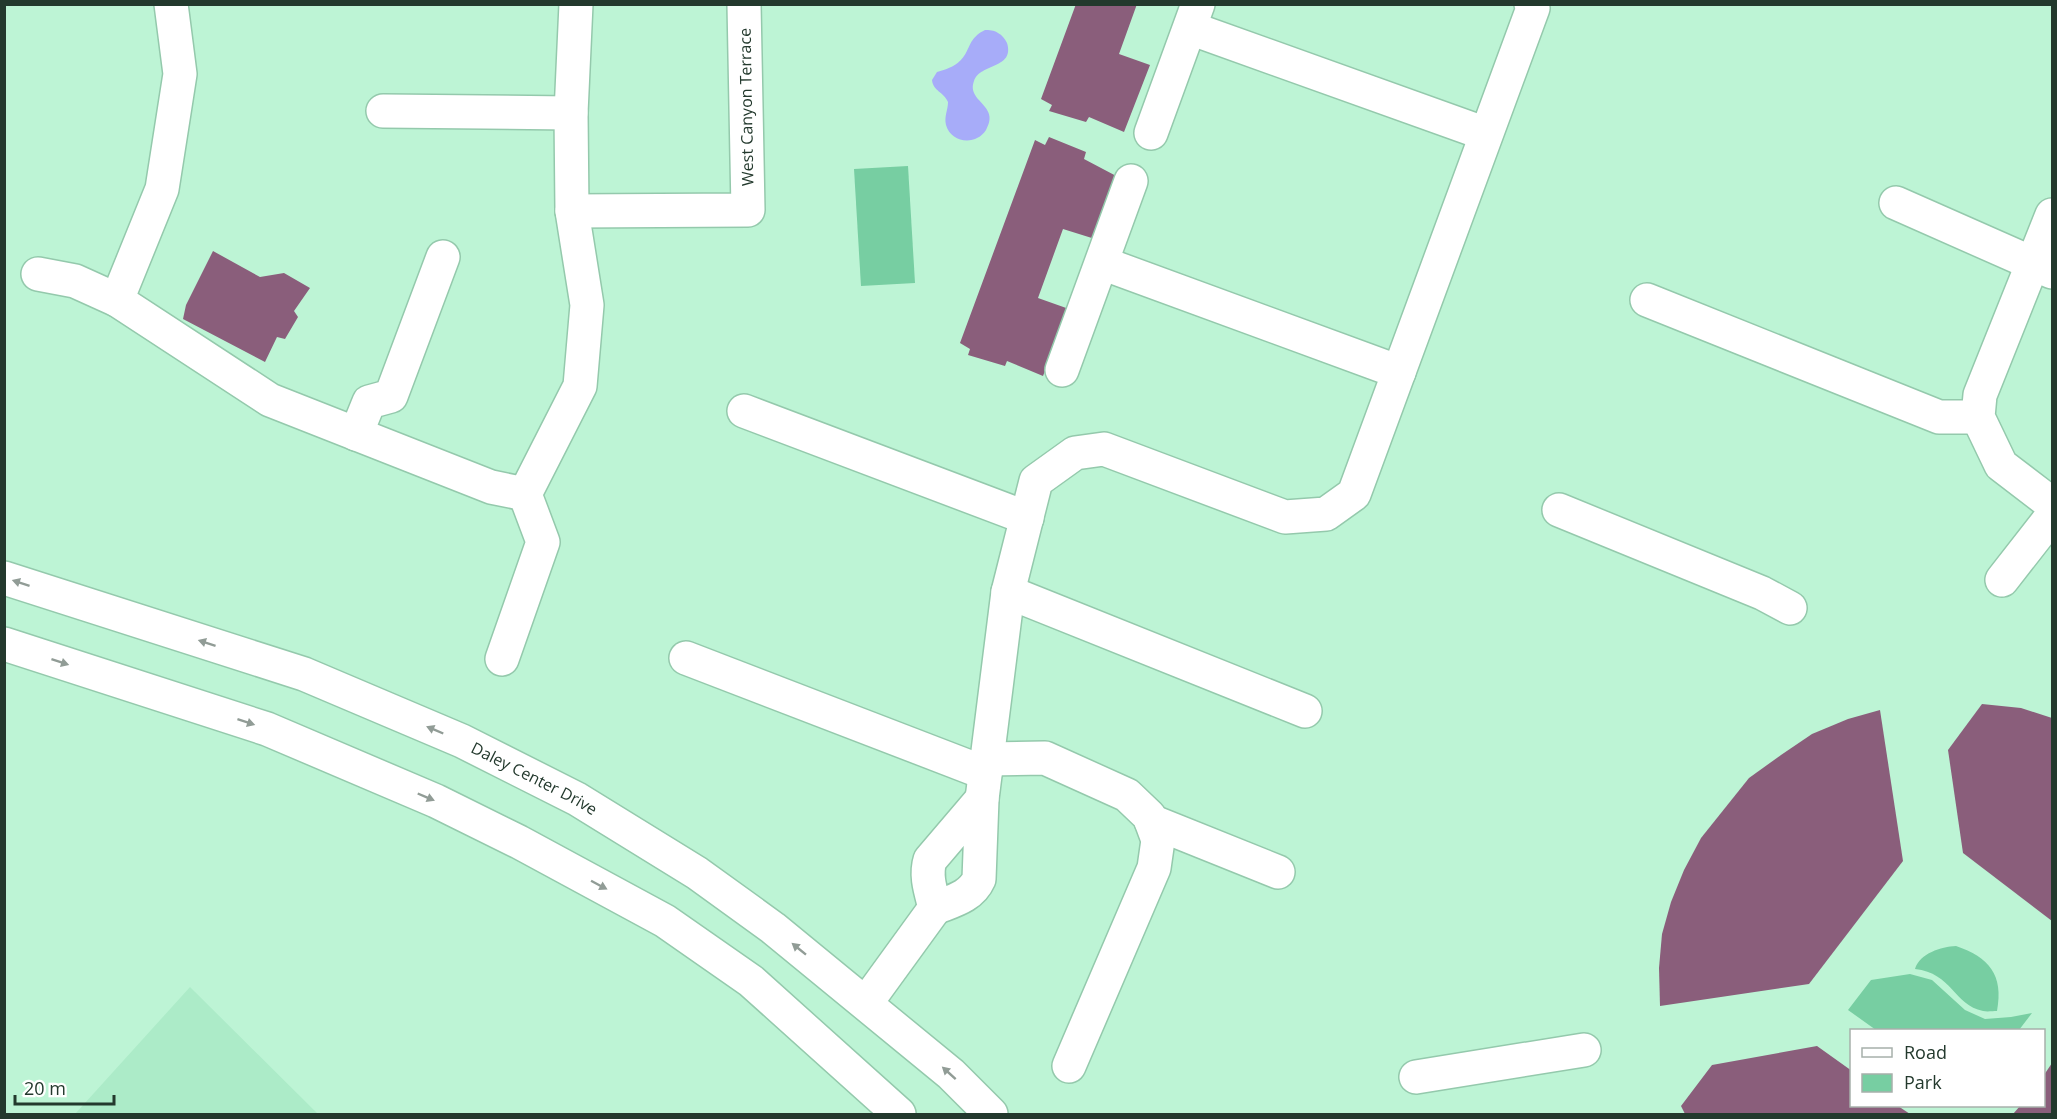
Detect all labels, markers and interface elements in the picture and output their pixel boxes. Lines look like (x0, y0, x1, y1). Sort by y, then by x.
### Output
street label: West Canyon Terrace (734, 28, 758, 186)
one-way arrow (12, 578, 30, 587)
one-way arrow (198, 638, 216, 647)
one-way arrow (51, 657, 69, 667)
one-way arrow (237, 718, 255, 727)
one-way arrow (426, 725, 444, 735)
street label: Daley Center Drive (468, 737, 602, 820)
one-way arrow (417, 792, 435, 802)
one-way arrow (591, 880, 608, 890)
one-way arrow (791, 942, 807, 955)
legend (1850, 1029, 2045, 1107)
text: Road (1904, 1040, 1947, 1064)
one-way arrow (942, 1067, 957, 1080)
scale bar (15, 1068, 114, 1106)
text: Park (1904, 1070, 1942, 1094)
text: 20 m (24, 1076, 66, 1100)

